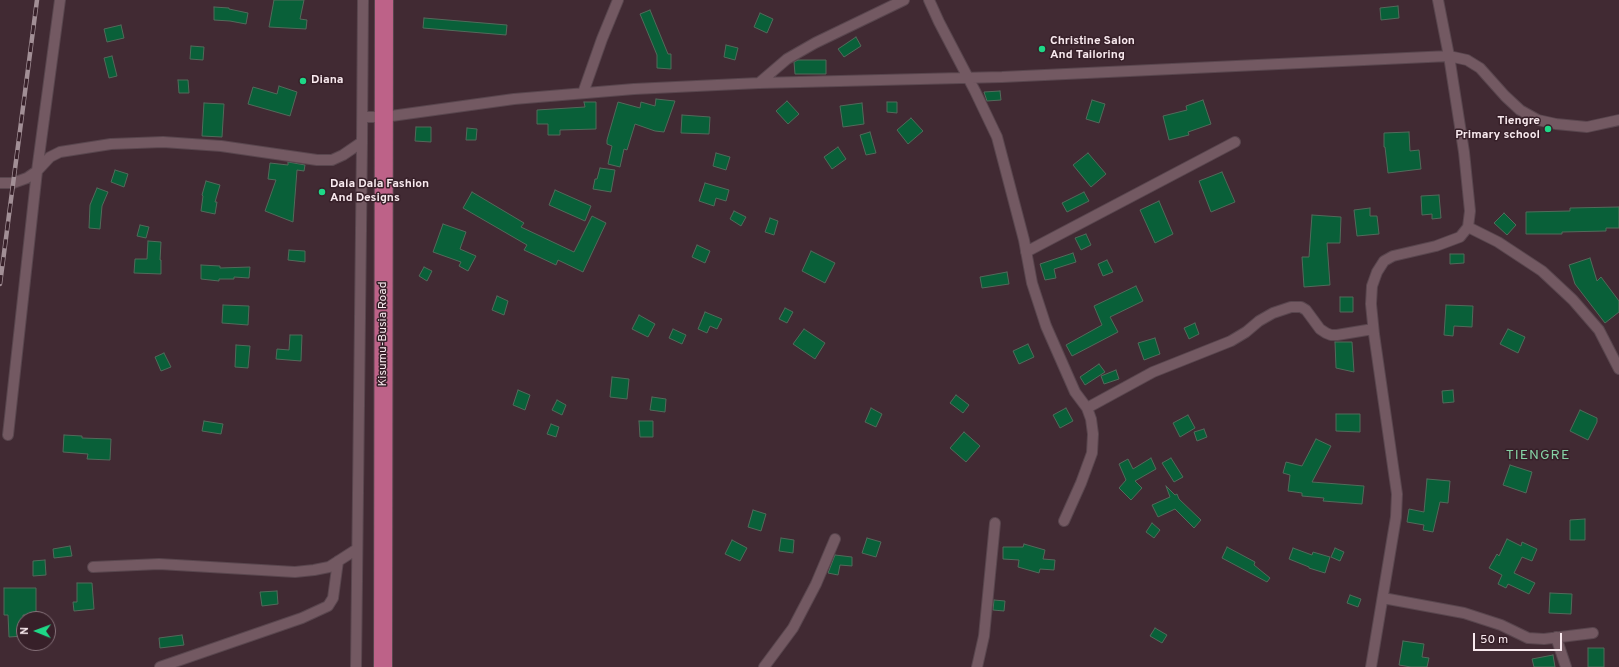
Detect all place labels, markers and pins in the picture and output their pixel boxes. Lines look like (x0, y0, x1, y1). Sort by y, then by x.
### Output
place label: Christine Salon And Tailoring (1050, 35, 1135, 63)
marker: Christine Salon And Tailoring (1037, 44, 1047, 54)
place label: Diana (311, 74, 343, 88)
marker: Diana (298, 76, 308, 86)
place label: Tiengre Primary school (1455, 115, 1540, 143)
marker: Tiengre Primary school (1543, 124, 1553, 134)
place label: Dala Dala Fashion And Designs (330, 178, 429, 206)
marker: Dala Dala Fashion And Designs (317, 187, 327, 197)

